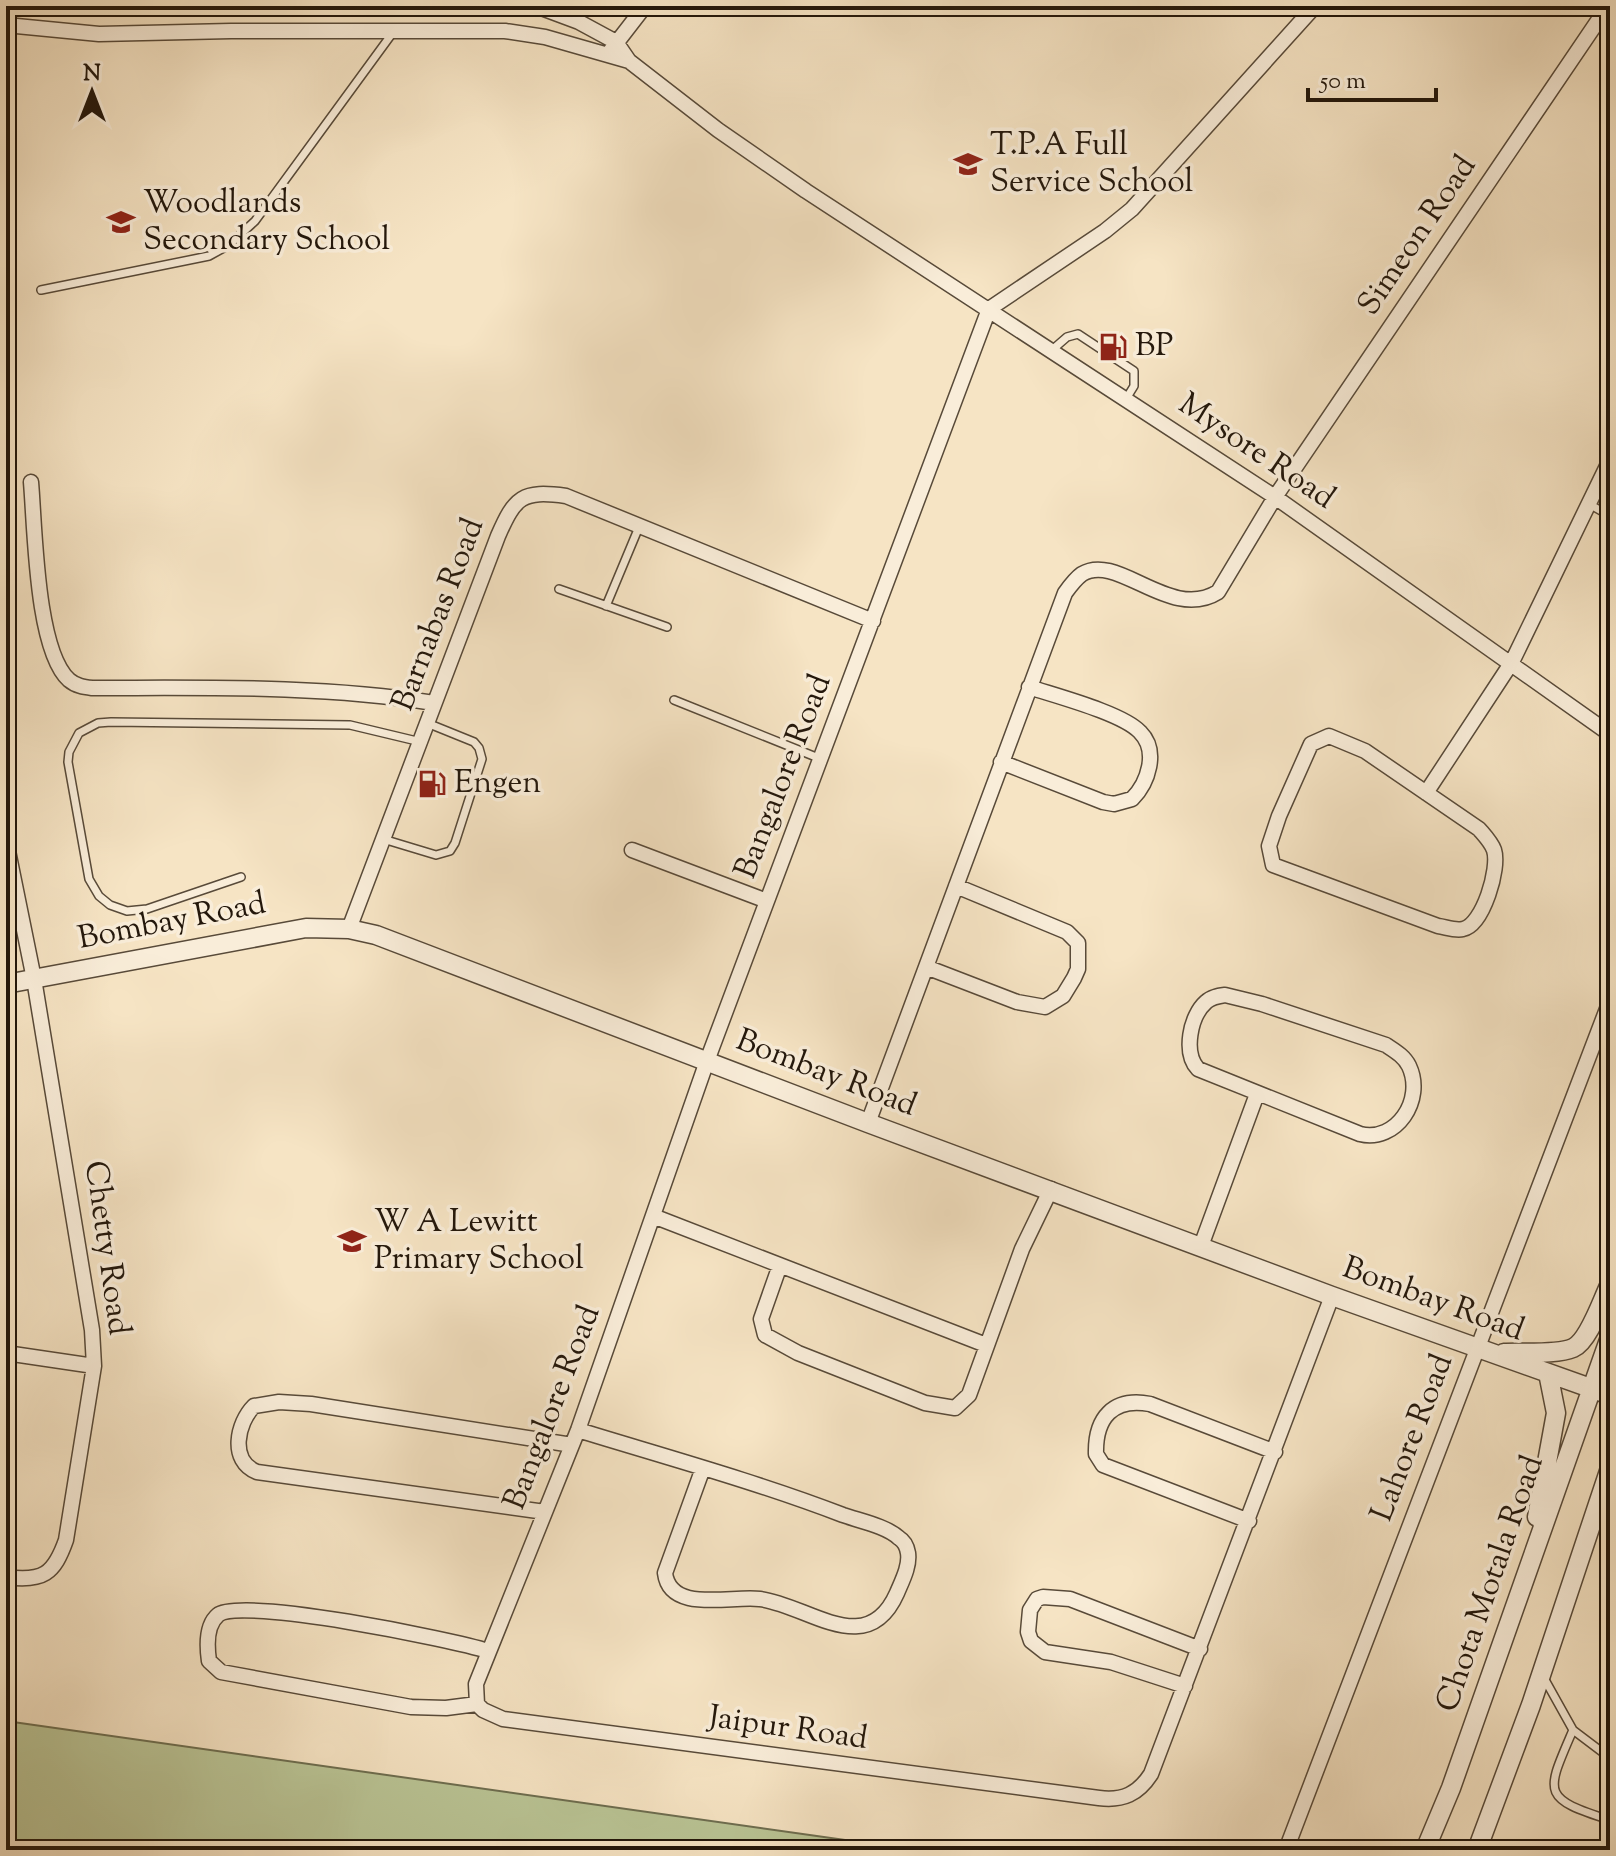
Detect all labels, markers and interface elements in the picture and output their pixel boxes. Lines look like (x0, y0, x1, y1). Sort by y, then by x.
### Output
north arrow (52, 52, 132, 132)
scale bar (1308, 52, 1436, 102)
text: N (83, 59, 101, 91)
text: 50 m (1318, 65, 1366, 99)
place label: T.P.A Full Service School (990, 123, 1194, 206)
street label: Simeon Road (1347, 147, 1489, 325)
school or university icon: T.P.A Full Service School (953, 149, 983, 179)
place label: Woodlands Secondary School (143, 181, 390, 264)
school or university icon: Woodlands Secondary School (106, 207, 136, 237)
place label: BP (1135, 324, 1173, 370)
fuel station icon: BP (1098, 332, 1128, 362)
street label: Mysore Road (1168, 382, 1344, 522)
street label: Barnabas Road (381, 512, 497, 718)
street label: Bangalore Road (724, 668, 844, 886)
place label: Engen (454, 761, 541, 807)
fuel station icon: Engen (417, 769, 447, 799)
street label: Bombay Road (74, 881, 270, 963)
street label: Bombay Road (729, 1018, 923, 1130)
street label: Chetty Road (71, 1158, 141, 1338)
place label: W A Lewitt Primary School (374, 1200, 584, 1283)
school or university icon: W A Lewitt Primary School (337, 1226, 367, 1256)
street label: Bombay Road (1336, 1246, 1530, 1354)
street label: Bangalore Road (493, 1299, 613, 1517)
street label: Lahore Road (1360, 1348, 1466, 1528)
street label: Chota Motala Road (1426, 1450, 1556, 1718)
street label: Jaipur Road (704, 1695, 870, 1763)

